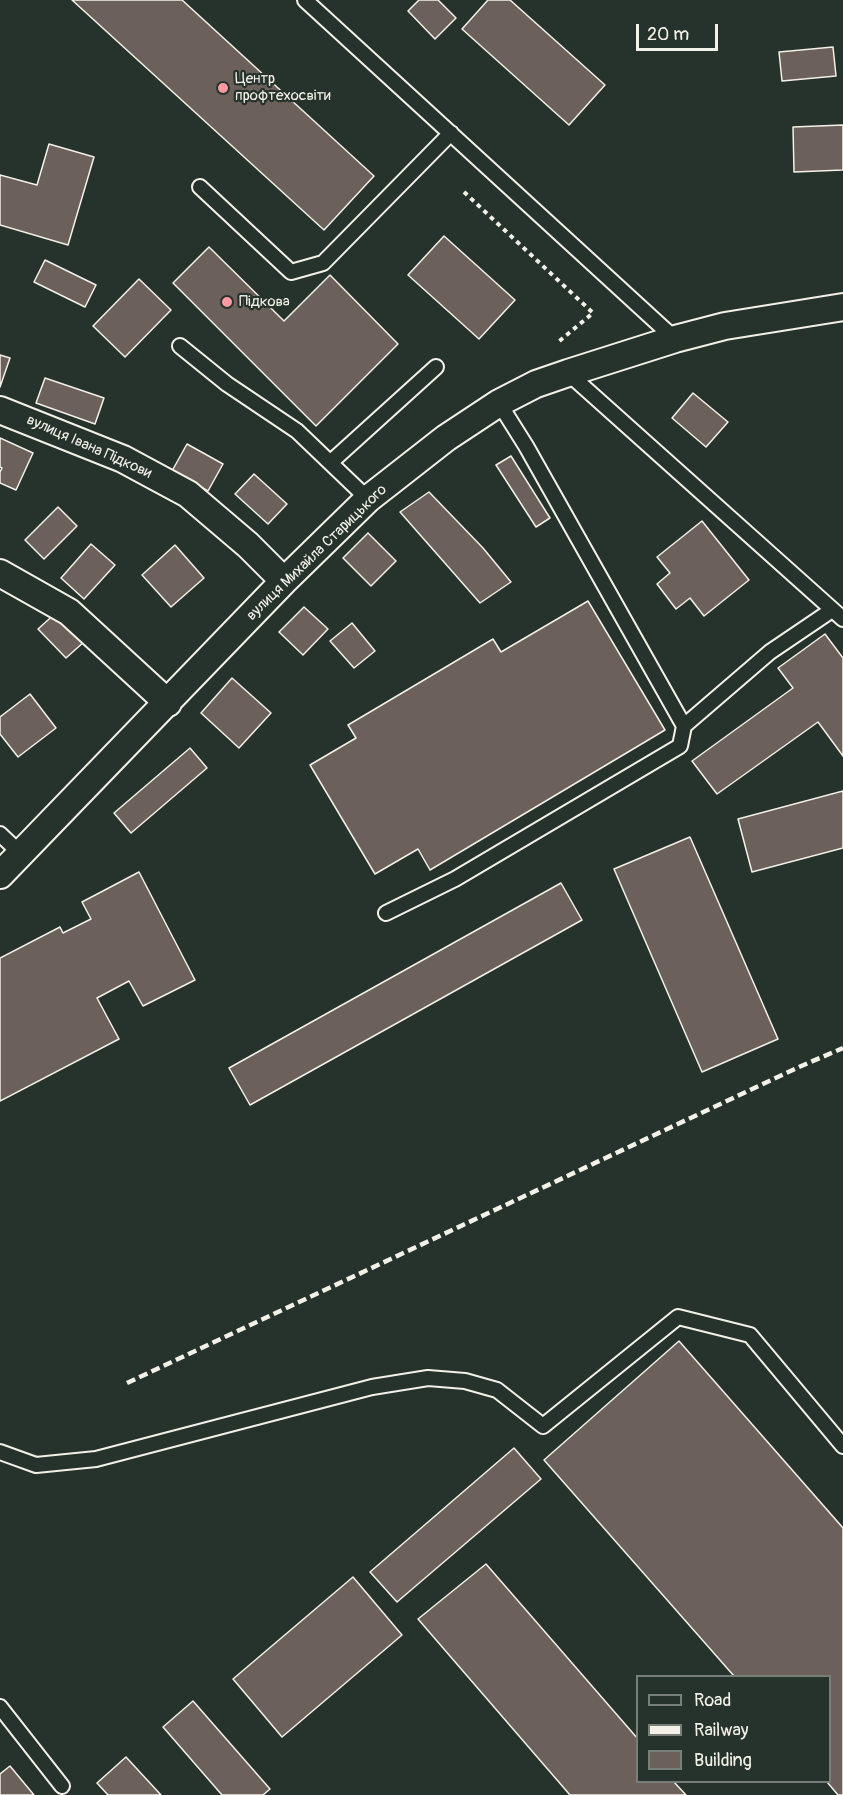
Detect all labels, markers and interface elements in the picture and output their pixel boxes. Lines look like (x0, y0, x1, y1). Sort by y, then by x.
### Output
scale bar (639, 12, 722, 50)
text: 20 m (647, 23, 689, 46)
place label: Центр профтехосвіти (235, 70, 331, 105)
marker: Центр профтехосвіти (216, 81, 230, 95)
place label: Підкова (239, 293, 290, 311)
marker: Підкова (220, 295, 234, 309)
street label: вулиця Івана Підкови (24, 411, 154, 483)
street label: вулиця Михайла Старицького (243, 481, 391, 625)
legend (636, 1675, 831, 1783)
text: Road (694, 1689, 731, 1712)
text: Railway (694, 1719, 749, 1742)
text: Building (694, 1749, 752, 1772)

